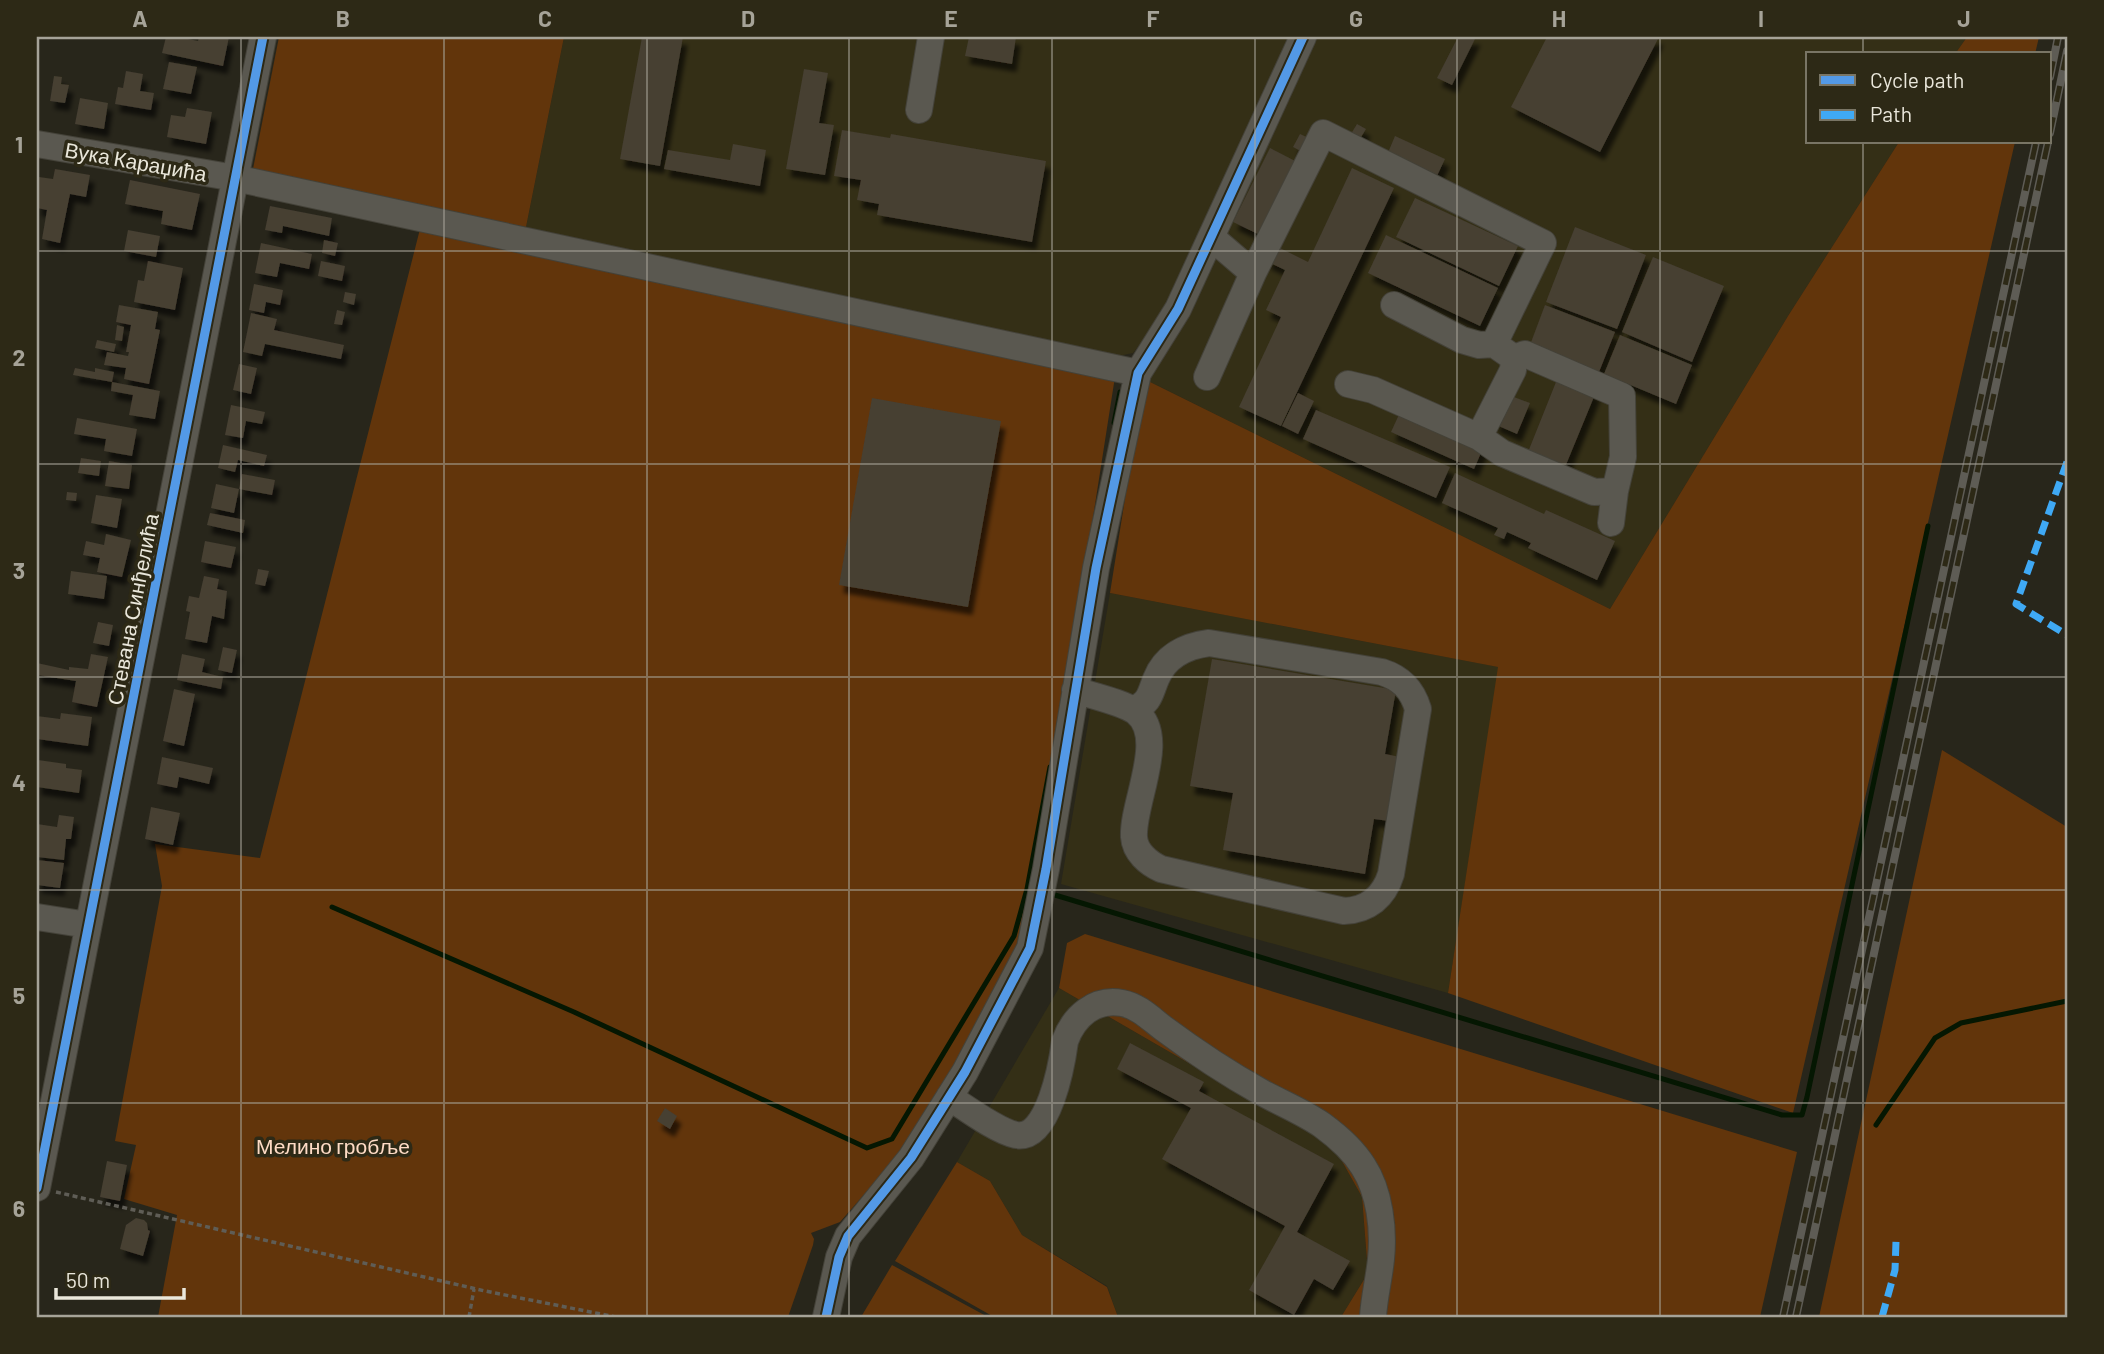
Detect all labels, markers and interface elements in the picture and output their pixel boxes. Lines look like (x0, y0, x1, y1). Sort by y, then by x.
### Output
text: A (132, 4, 148, 32)
text: B (336, 4, 350, 32)
text: C (538, 4, 552, 32)
text: D (741, 4, 755, 32)
text: E (944, 4, 958, 32)
text: F (1147, 4, 1160, 32)
text: G (1349, 4, 1363, 32)
text: H (1552, 4, 1566, 32)
text: I (1758, 4, 1764, 32)
text: J (1957, 4, 1971, 32)
legend (1806, 52, 2052, 144)
text: Cycle path (1870, 67, 1964, 92)
text: Path (1870, 101, 1912, 126)
text: 1 (15, 130, 23, 158)
street label: Вука Караџића (63, 136, 209, 186)
text: 2 (13, 343, 25, 371)
street label: Стевана Синђелића (101, 511, 163, 707)
text: 3 (13, 556, 25, 584)
text: 4 (12, 768, 26, 796)
text: 5 (13, 981, 25, 1009)
park label: Мелино гробље (256, 1133, 410, 1158)
text: 6 (13, 1194, 25, 1222)
scale bar (56, 1256, 184, 1300)
text: 50 m (66, 1267, 110, 1292)

